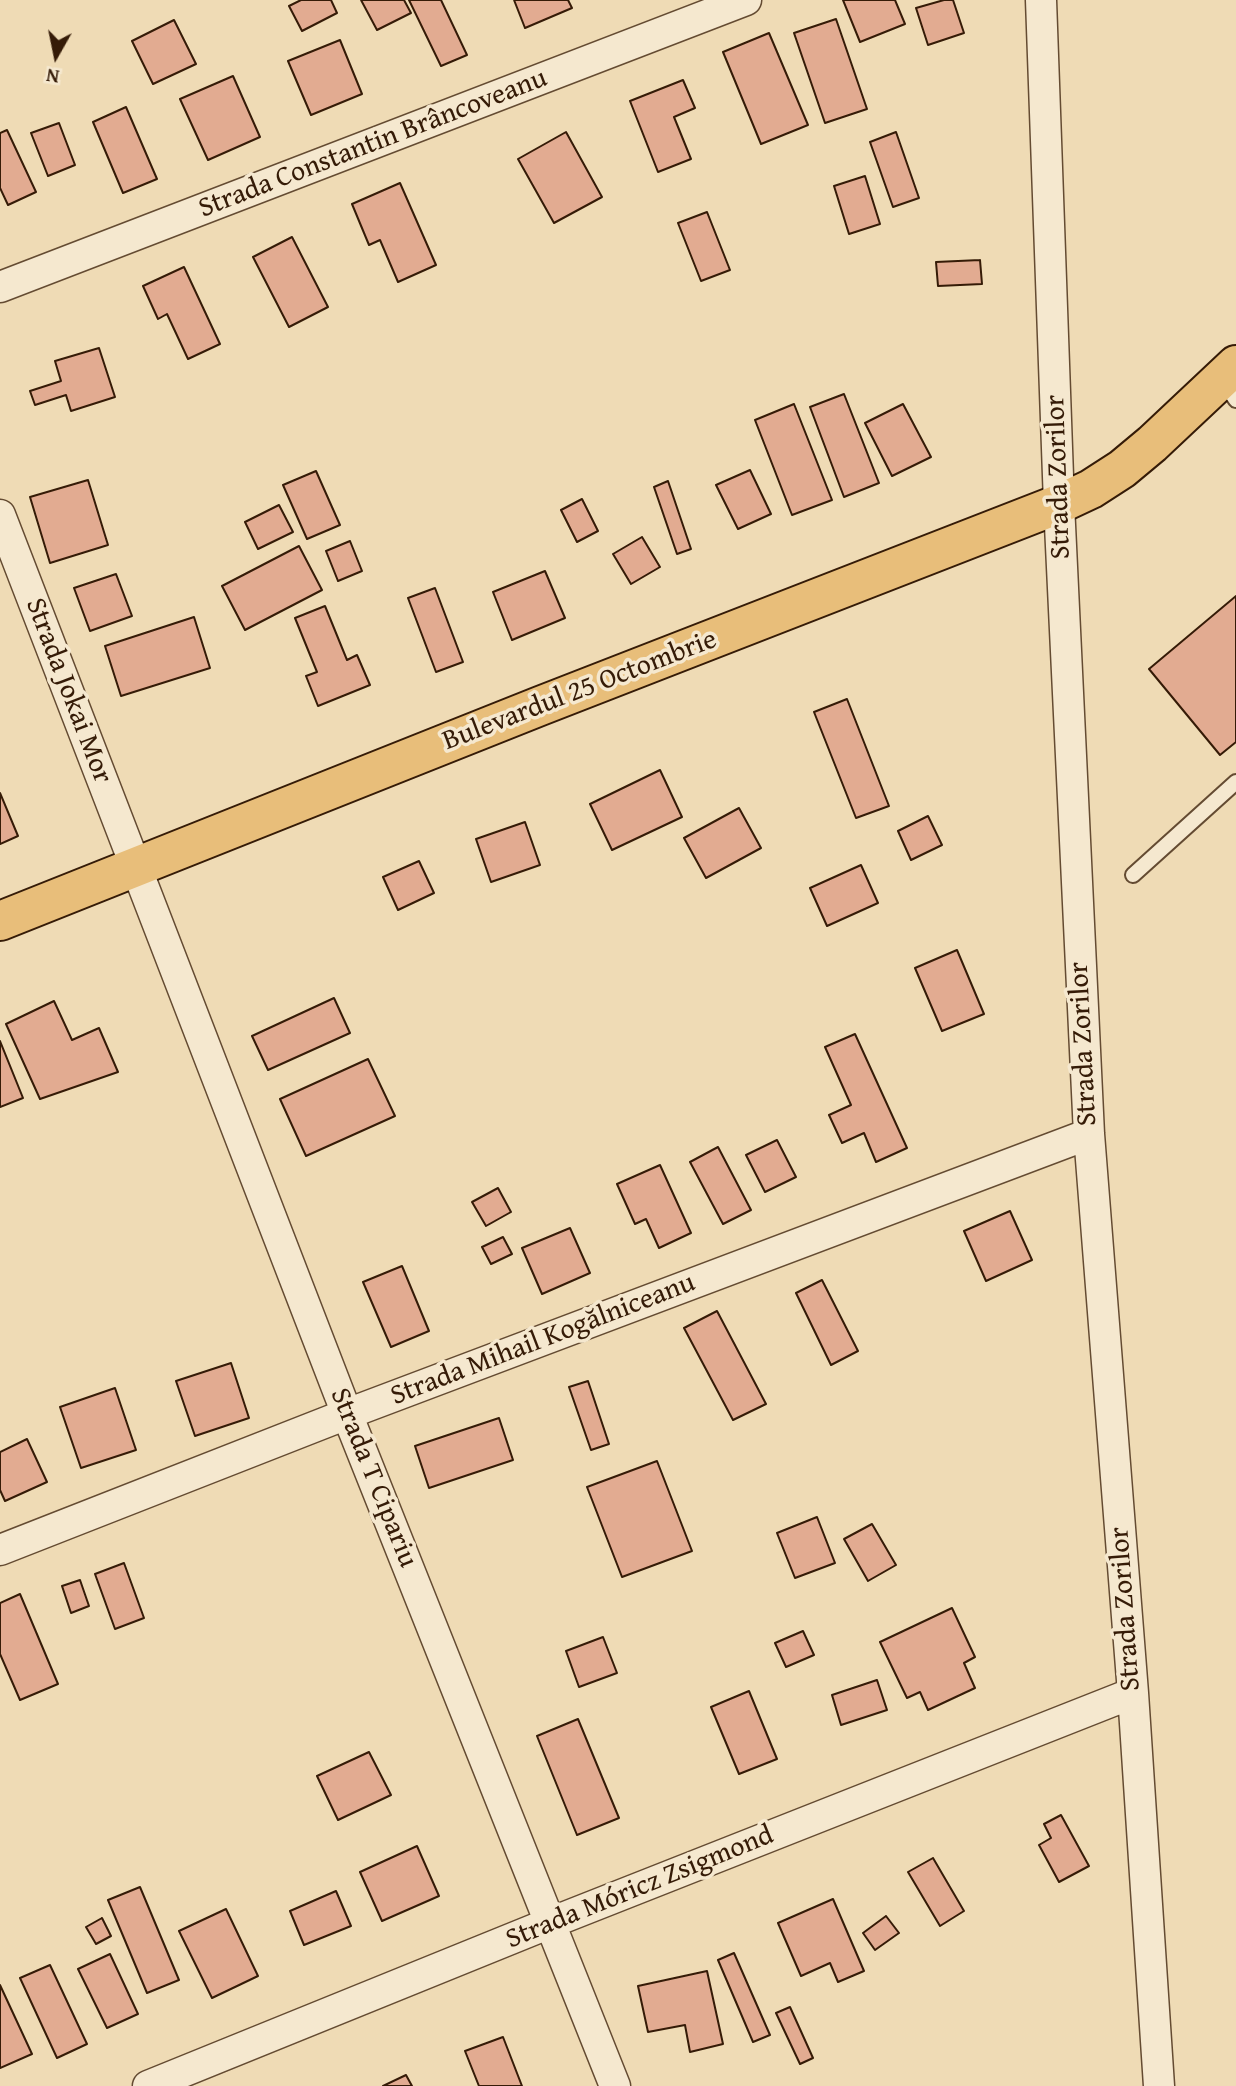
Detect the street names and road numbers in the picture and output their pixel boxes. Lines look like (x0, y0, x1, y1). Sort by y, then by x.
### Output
street label: Strada Constantin Brâncoveanu (194, 62, 552, 226)
street label: Strada Zorilor (1039, 394, 1079, 560)
street label: Strada Jokai Mor (17, 594, 119, 788)
street label: Bulevardul 25 Octombrie (438, 623, 722, 759)
street label: Strada Zorilor (1063, 961, 1105, 1127)
street label: Strada Mihail Kogălniceanu (386, 1266, 700, 1414)
street label: Strada T Cipariu (322, 1384, 424, 1572)
street label: Strada Zorilor (1103, 1526, 1149, 1692)
street label: Strada Móricz Zsigmond (501, 1819, 779, 1957)

